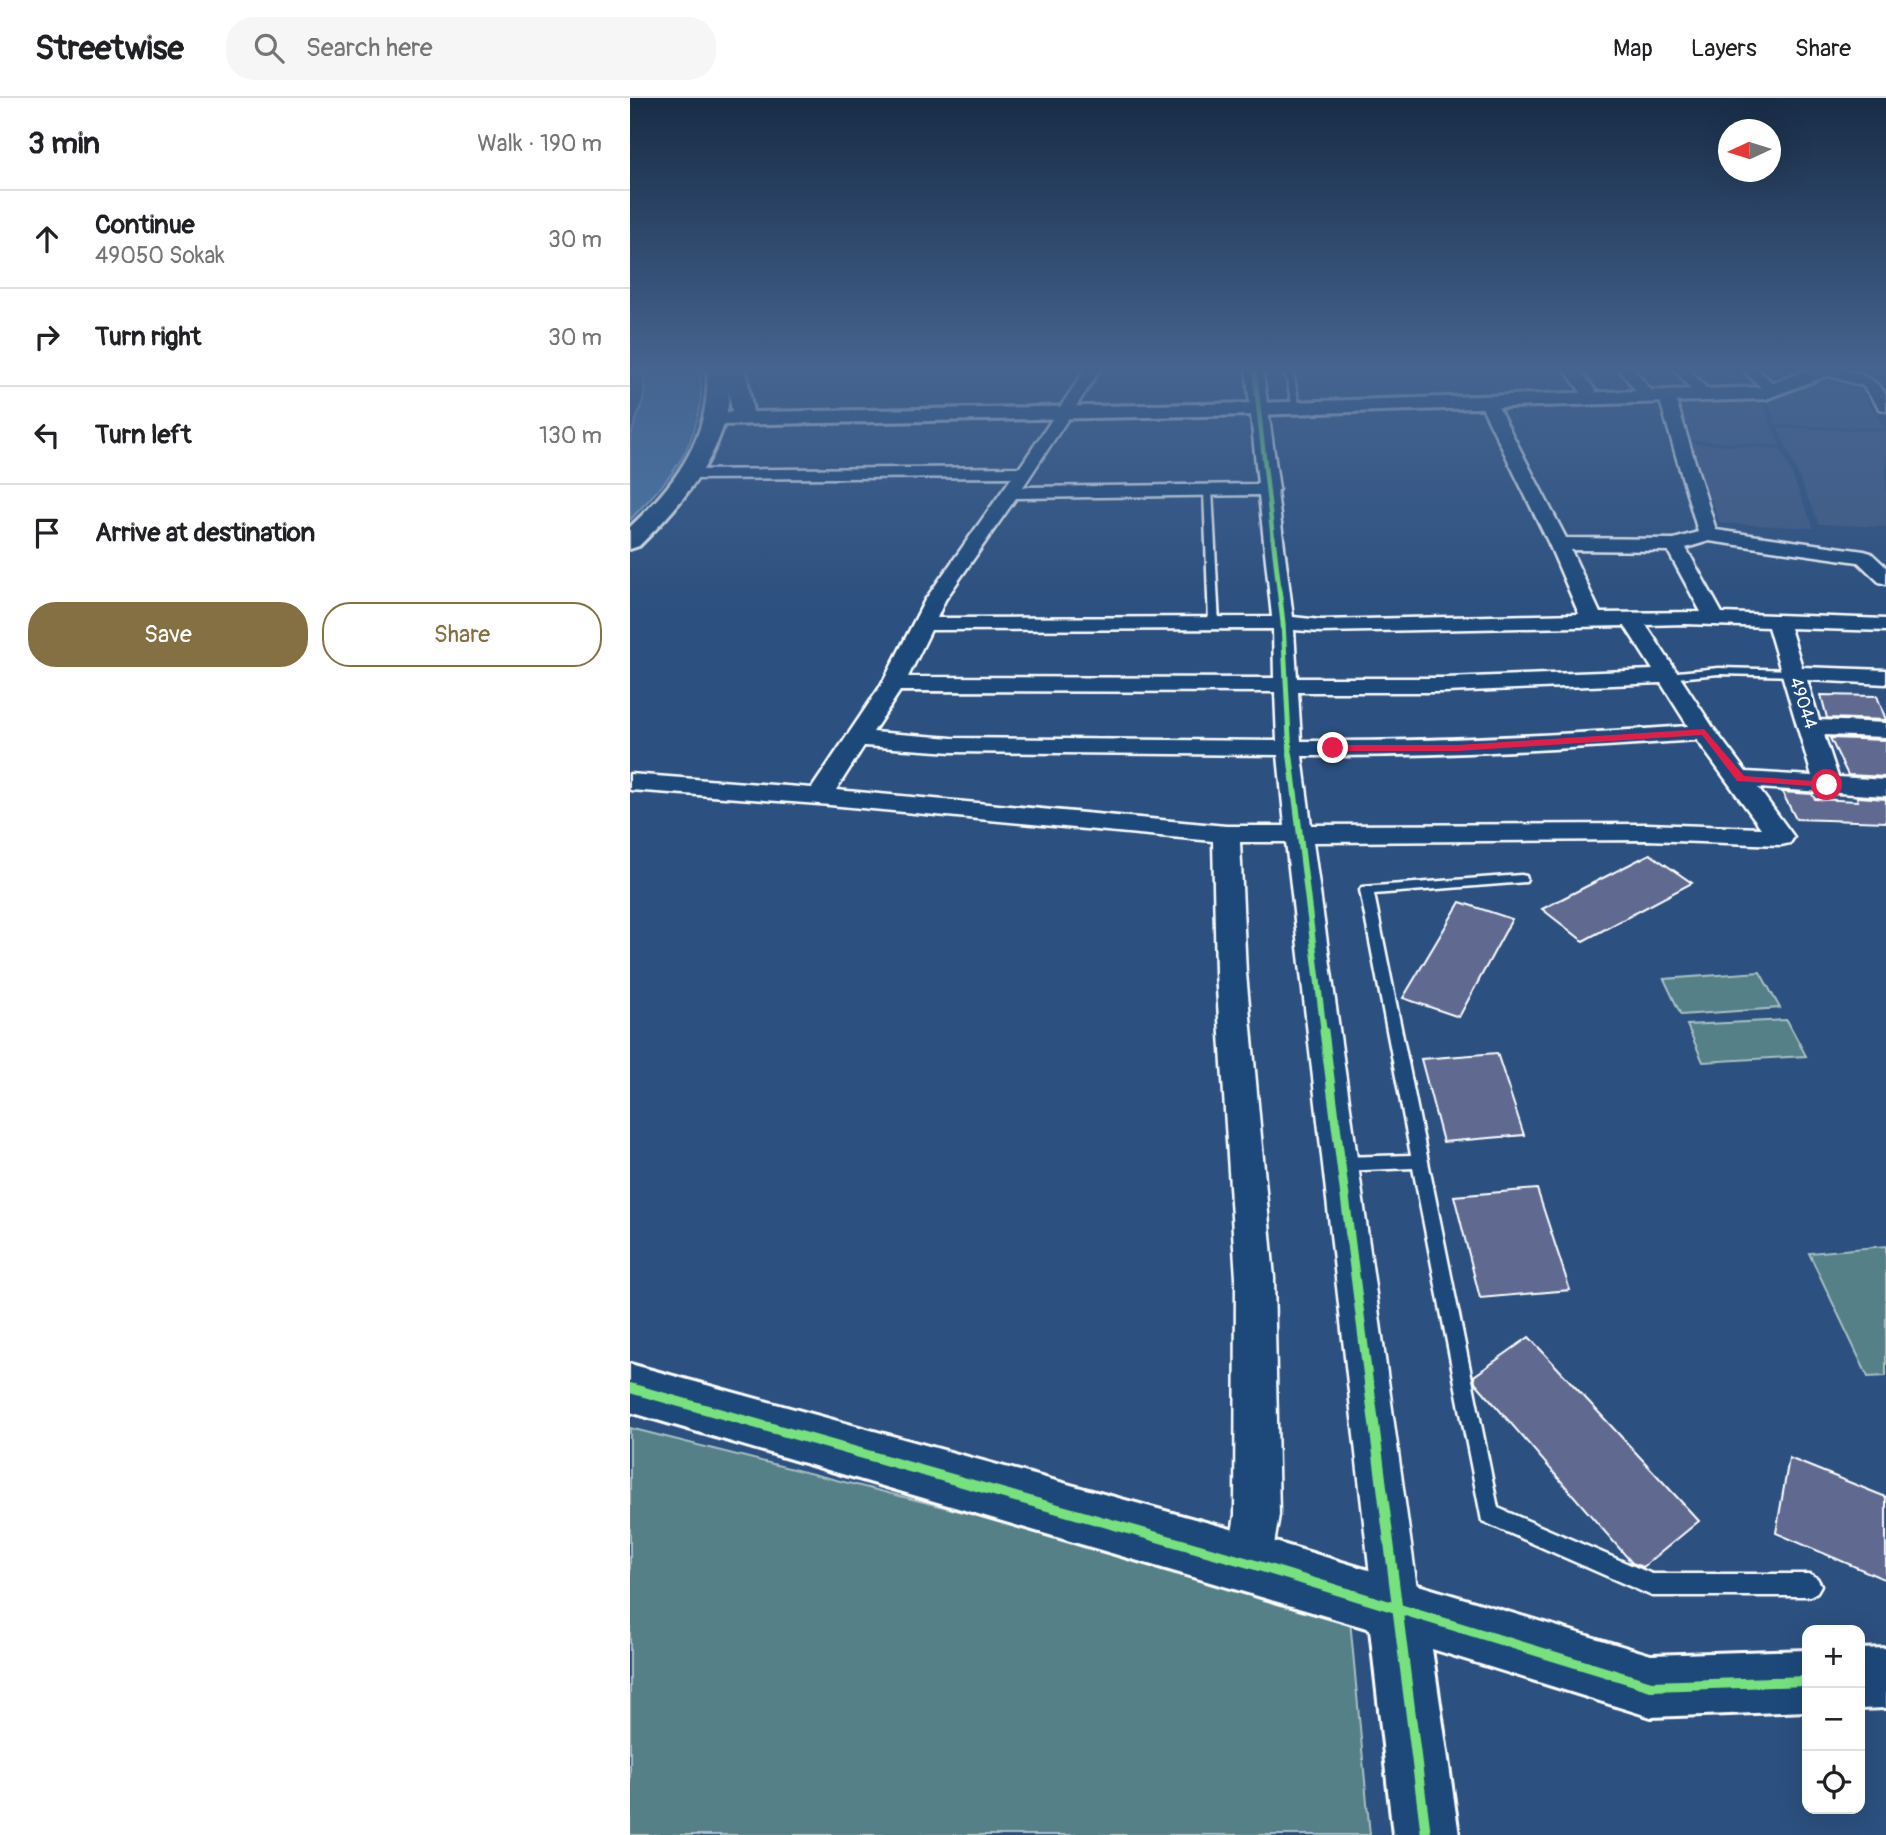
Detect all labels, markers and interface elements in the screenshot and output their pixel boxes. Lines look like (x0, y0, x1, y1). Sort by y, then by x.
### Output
search box (226, 17, 716, 80)
text: Streetwise (35, 28, 184, 69)
icon: search (250, 29, 288, 67)
text: Search here (306, 32, 433, 64)
text: Map (1613, 34, 1653, 63)
text: Layers (1691, 34, 1757, 63)
text: Share (1795, 34, 1851, 63)
north arrow (1718, 119, 1781, 182)
text: 3 min (28, 125, 100, 162)
text: Walk · 190 m (477, 129, 602, 158)
text: Continue (95, 209, 195, 241)
icon: ahead (28, 220, 66, 258)
text: 30 m (548, 225, 602, 254)
text: 49050 Sokak (95, 241, 225, 270)
icon: right (28, 318, 66, 356)
text: Turn right (95, 321, 201, 353)
text: 30 m (548, 323, 602, 352)
icon: left (28, 416, 66, 454)
text: Turn left (95, 419, 191, 451)
text: 130 m (539, 421, 602, 450)
icon: arrive (28, 514, 66, 552)
text: Arrive at destination (95, 517, 315, 549)
button: Save (28, 602, 308, 667)
button: Share (322, 602, 602, 667)
street label: 49044 (1784, 674, 1822, 732)
route end (1317, 732, 1348, 763)
route start (1811, 769, 1842, 800)
map controls (1802, 1625, 1865, 1814)
button: + (1802, 1625, 1865, 1688)
button: − (1802, 1688, 1865, 1751)
button: locate (1802, 1751, 1865, 1814)

